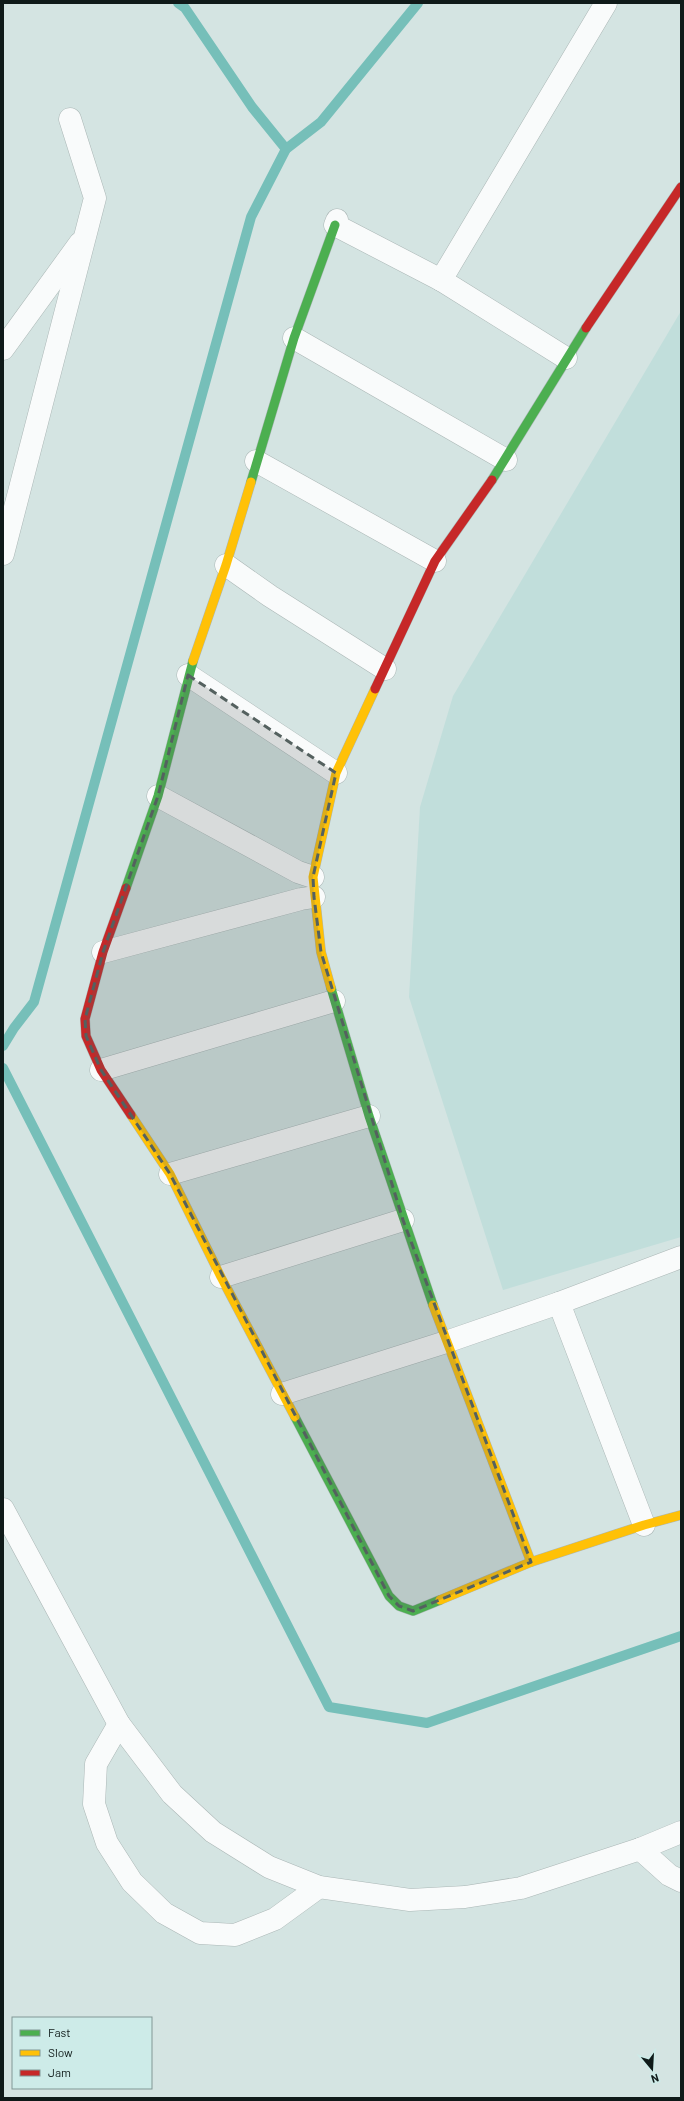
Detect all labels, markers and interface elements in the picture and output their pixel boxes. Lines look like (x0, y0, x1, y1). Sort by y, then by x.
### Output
legend (12, 2017, 152, 2089)
text: Fast (48, 2025, 71, 2039)
text: Slow (48, 2045, 73, 2059)
north arrow (632, 2049, 672, 2089)
text: Jam (48, 2065, 71, 2079)
text: N (650, 2072, 661, 2086)

